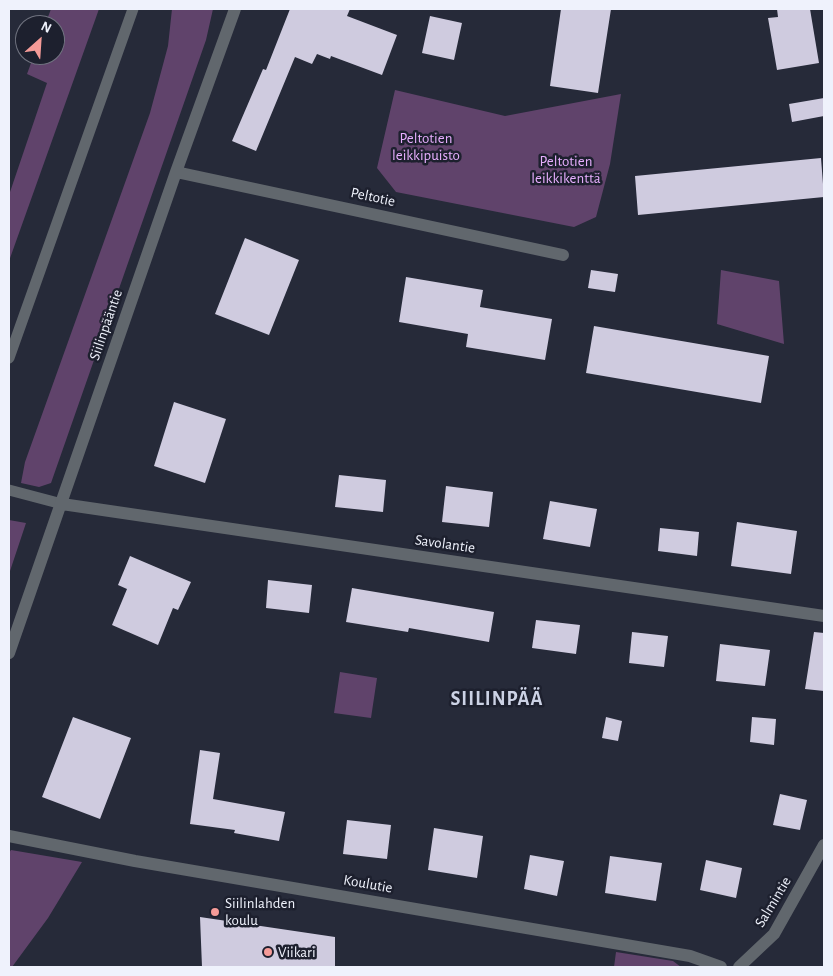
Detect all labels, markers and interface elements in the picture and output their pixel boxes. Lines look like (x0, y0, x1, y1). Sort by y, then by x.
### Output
north arrow (15, 15, 65, 65)
text: N (39, 19, 54, 36)
park label: Peltotien leikkipuisto (392, 129, 460, 164)
park label: Peltotien leikkikenttä (531, 152, 601, 187)
street label: Peltotie (349, 184, 397, 210)
street label: Siilinpääntie (85, 287, 127, 363)
street label: Savolantie (414, 531, 476, 557)
district label: SIILINPÄÄ (449, 687, 545, 711)
street label: Koulutie (342, 871, 394, 897)
street label: Salmintie (751, 873, 795, 931)
place label: Siilinlahden koulu (225, 894, 295, 929)
marker: Siilinlahden koulu (209, 906, 221, 918)
place label: Viikari (278, 943, 316, 961)
marker: Viikari (262, 946, 274, 958)

